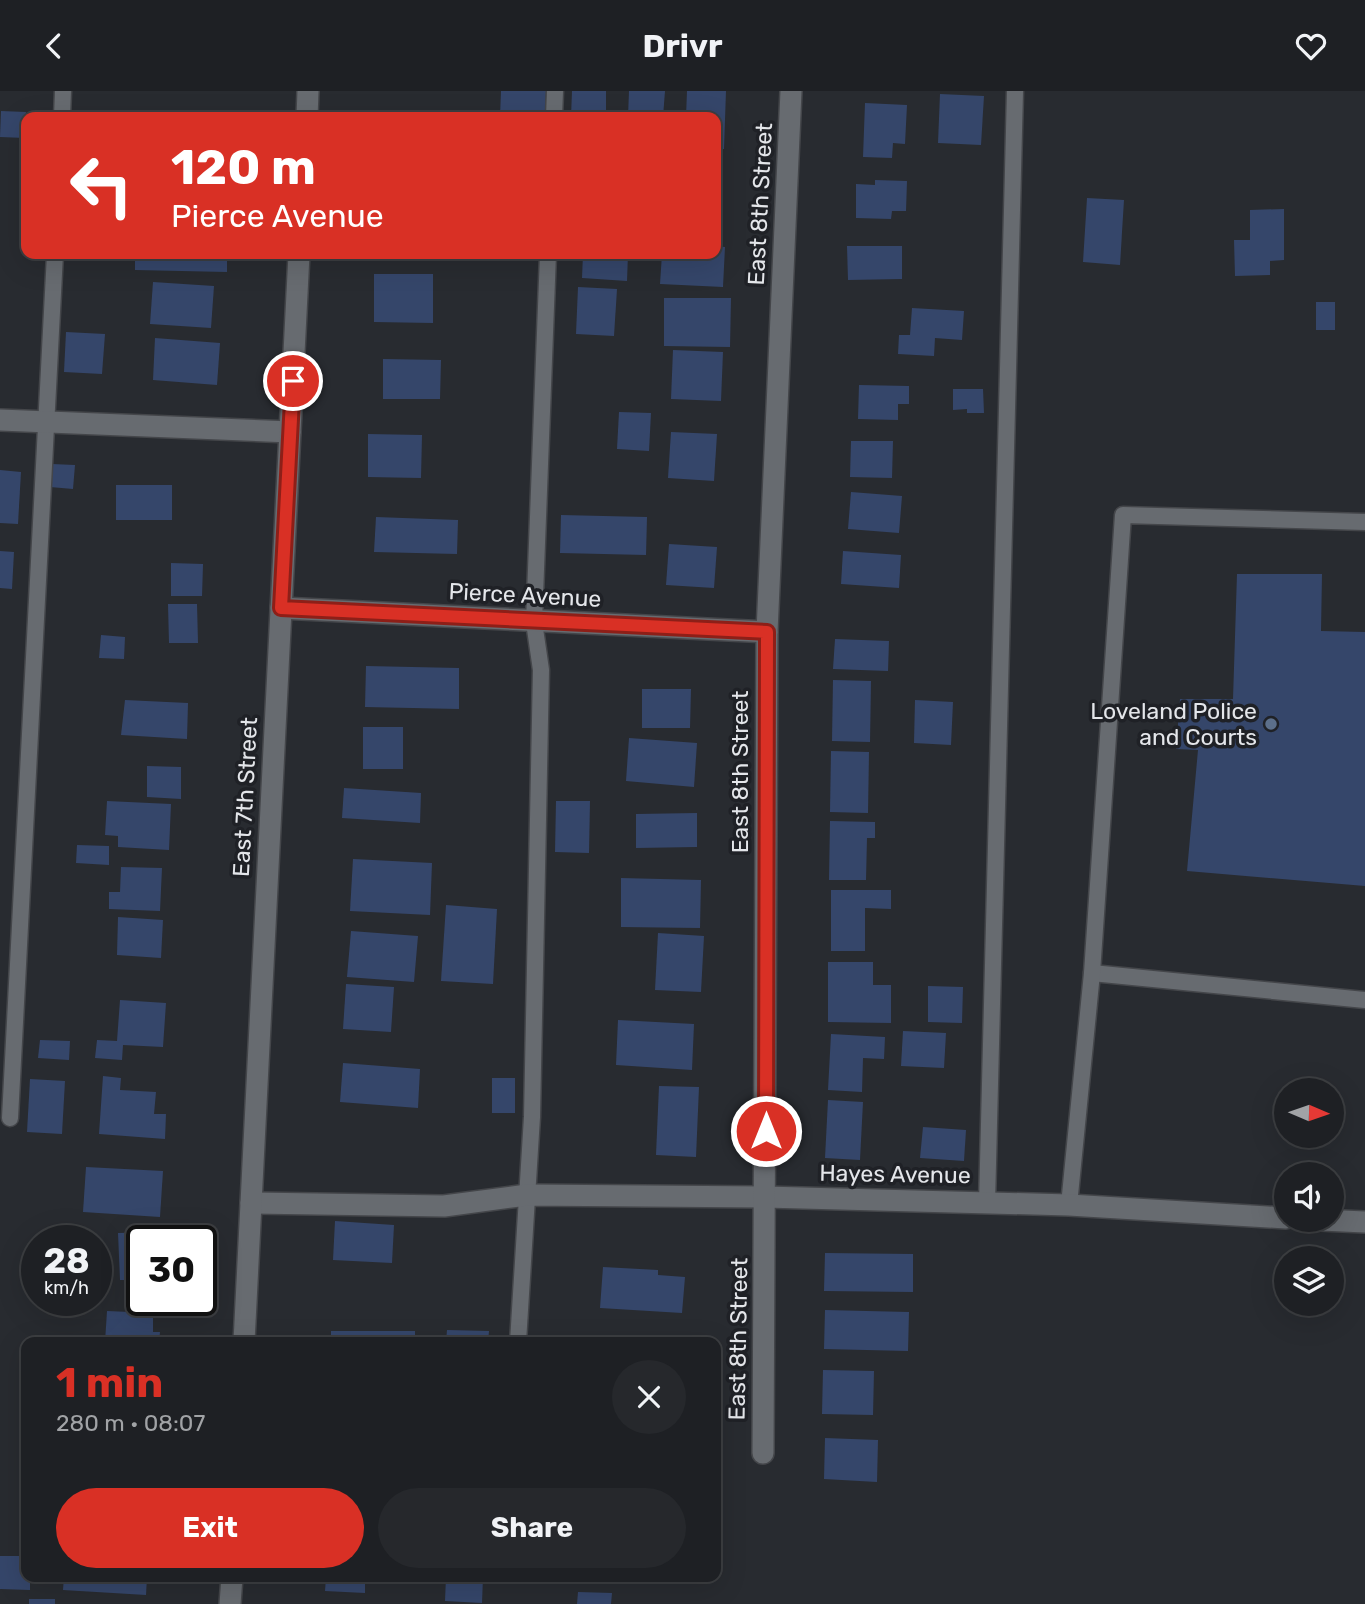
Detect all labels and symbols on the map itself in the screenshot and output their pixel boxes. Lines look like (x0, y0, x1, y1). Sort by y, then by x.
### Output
street label: East 8th Street (742, 122, 778, 286)
pin (263, 351, 323, 411)
street label: Pierce Avenue (448, 577, 602, 613)
street label: East 8th Street (726, 691, 754, 853)
place label: Loveland Police and Courts (1090, 697, 1257, 751)
street label: East 7th Street (227, 716, 263, 878)
marker: Loveland Police and Courts (1263, 716, 1279, 732)
north arrow (1274, 1078, 1344, 1148)
position arrow (729, 1094, 803, 1168)
street label: Hayes Avenue (819, 1159, 971, 1189)
speed limit sign: 30 (126, 1225, 217, 1316)
street label: East 8th Street (723, 1257, 753, 1421)

